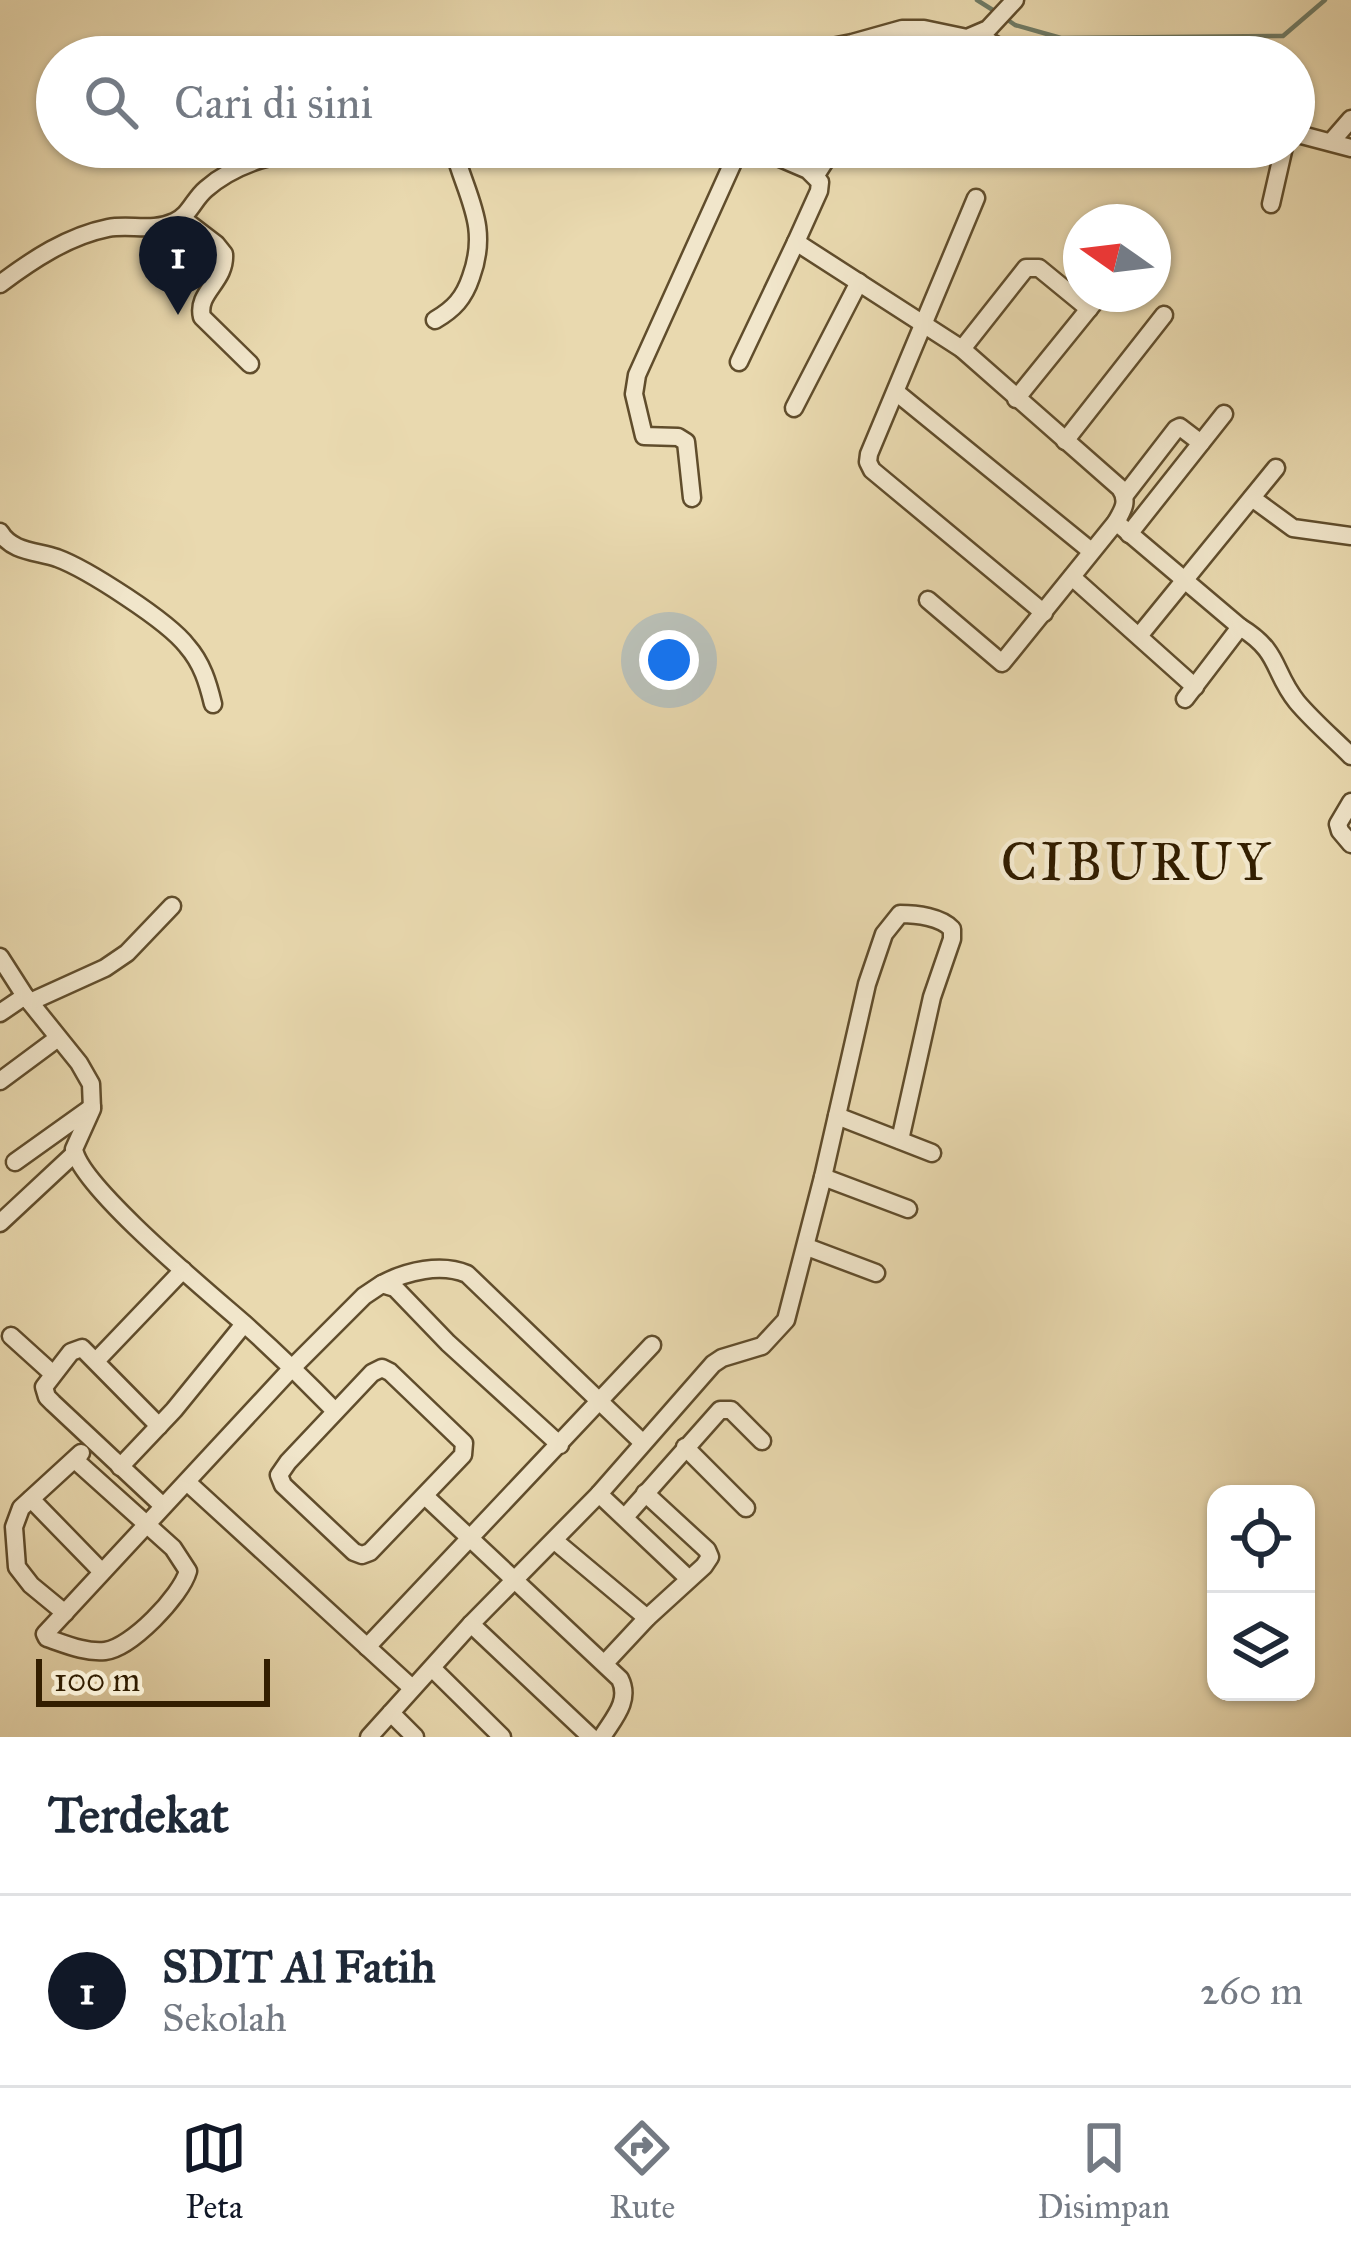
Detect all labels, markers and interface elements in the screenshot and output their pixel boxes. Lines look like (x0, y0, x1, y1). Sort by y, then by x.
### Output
search box (36, 36, 1315, 168)
icon: search (78, 69, 144, 135)
text: Cari di sini (174, 75, 373, 130)
north arrow (1063, 204, 1171, 312)
pin: 1 (139, 216, 217, 315)
your location (639, 630, 699, 690)
district label: CIBURUY (1001, 829, 1273, 895)
map controls (1207, 1485, 1315, 1701)
button: locate (1207, 1485, 1315, 1593)
button: layers (1207, 1593, 1315, 1701)
scale bar (36, 1653, 270, 1706)
text: 100 m (54, 1660, 140, 1700)
text: Terdekat (48, 1784, 229, 1846)
text: SDIT Al Fatih (162, 1939, 435, 1994)
text: 1 (79, 1967, 95, 2015)
text: 260 m (1200, 1967, 1303, 2015)
text: Sekolah (162, 1994, 287, 2042)
tab: Peta (181, 2115, 247, 2227)
tab: Rute (609, 2115, 675, 2227)
tab: Disimpan (1038, 2115, 1170, 2227)

